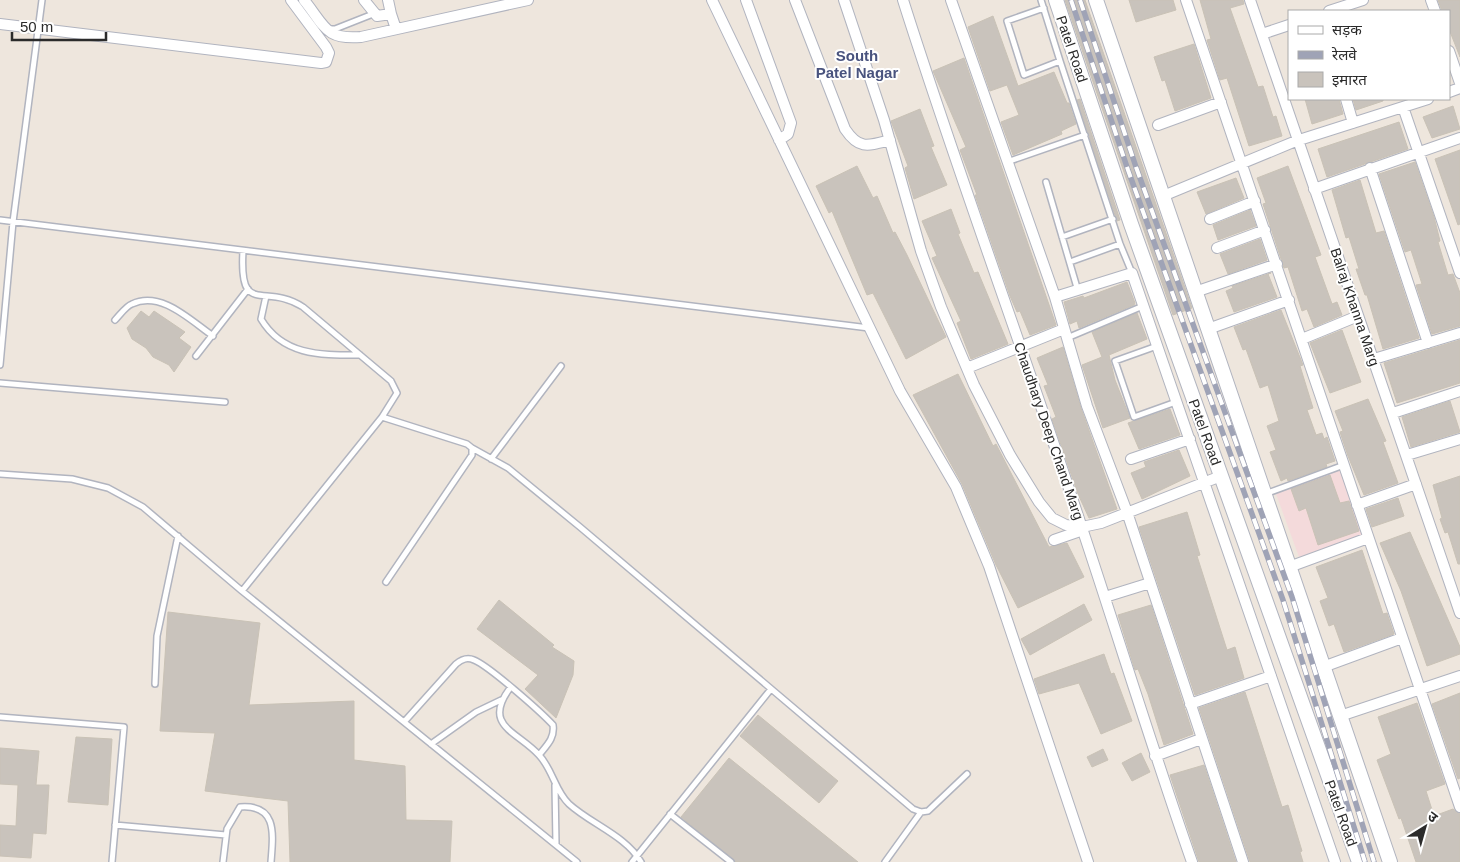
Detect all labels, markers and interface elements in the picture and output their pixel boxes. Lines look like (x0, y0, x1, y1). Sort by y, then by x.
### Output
scale bar (12, 10, 106, 42)
legend (1288, 10, 1450, 100)
street label: Patel Road (1053, 14, 1091, 84)
text: 50 m (20, 18, 53, 35)
text: सड़क (1332, 21, 1362, 38)
text: रेलवे (1331, 46, 1357, 63)
district label: South Patel Nagar (816, 47, 898, 81)
text: इमारत (1332, 71, 1367, 88)
street label: Balraj Khanna Marg (1327, 246, 1383, 368)
street label: Chaudhary Deep Chand Marg (1011, 340, 1087, 522)
street label: Patel Road (1186, 397, 1224, 467)
street label: Patel Road (1322, 778, 1360, 848)
north arrow (1400, 802, 1450, 852)
text: उ (1425, 808, 1442, 826)

